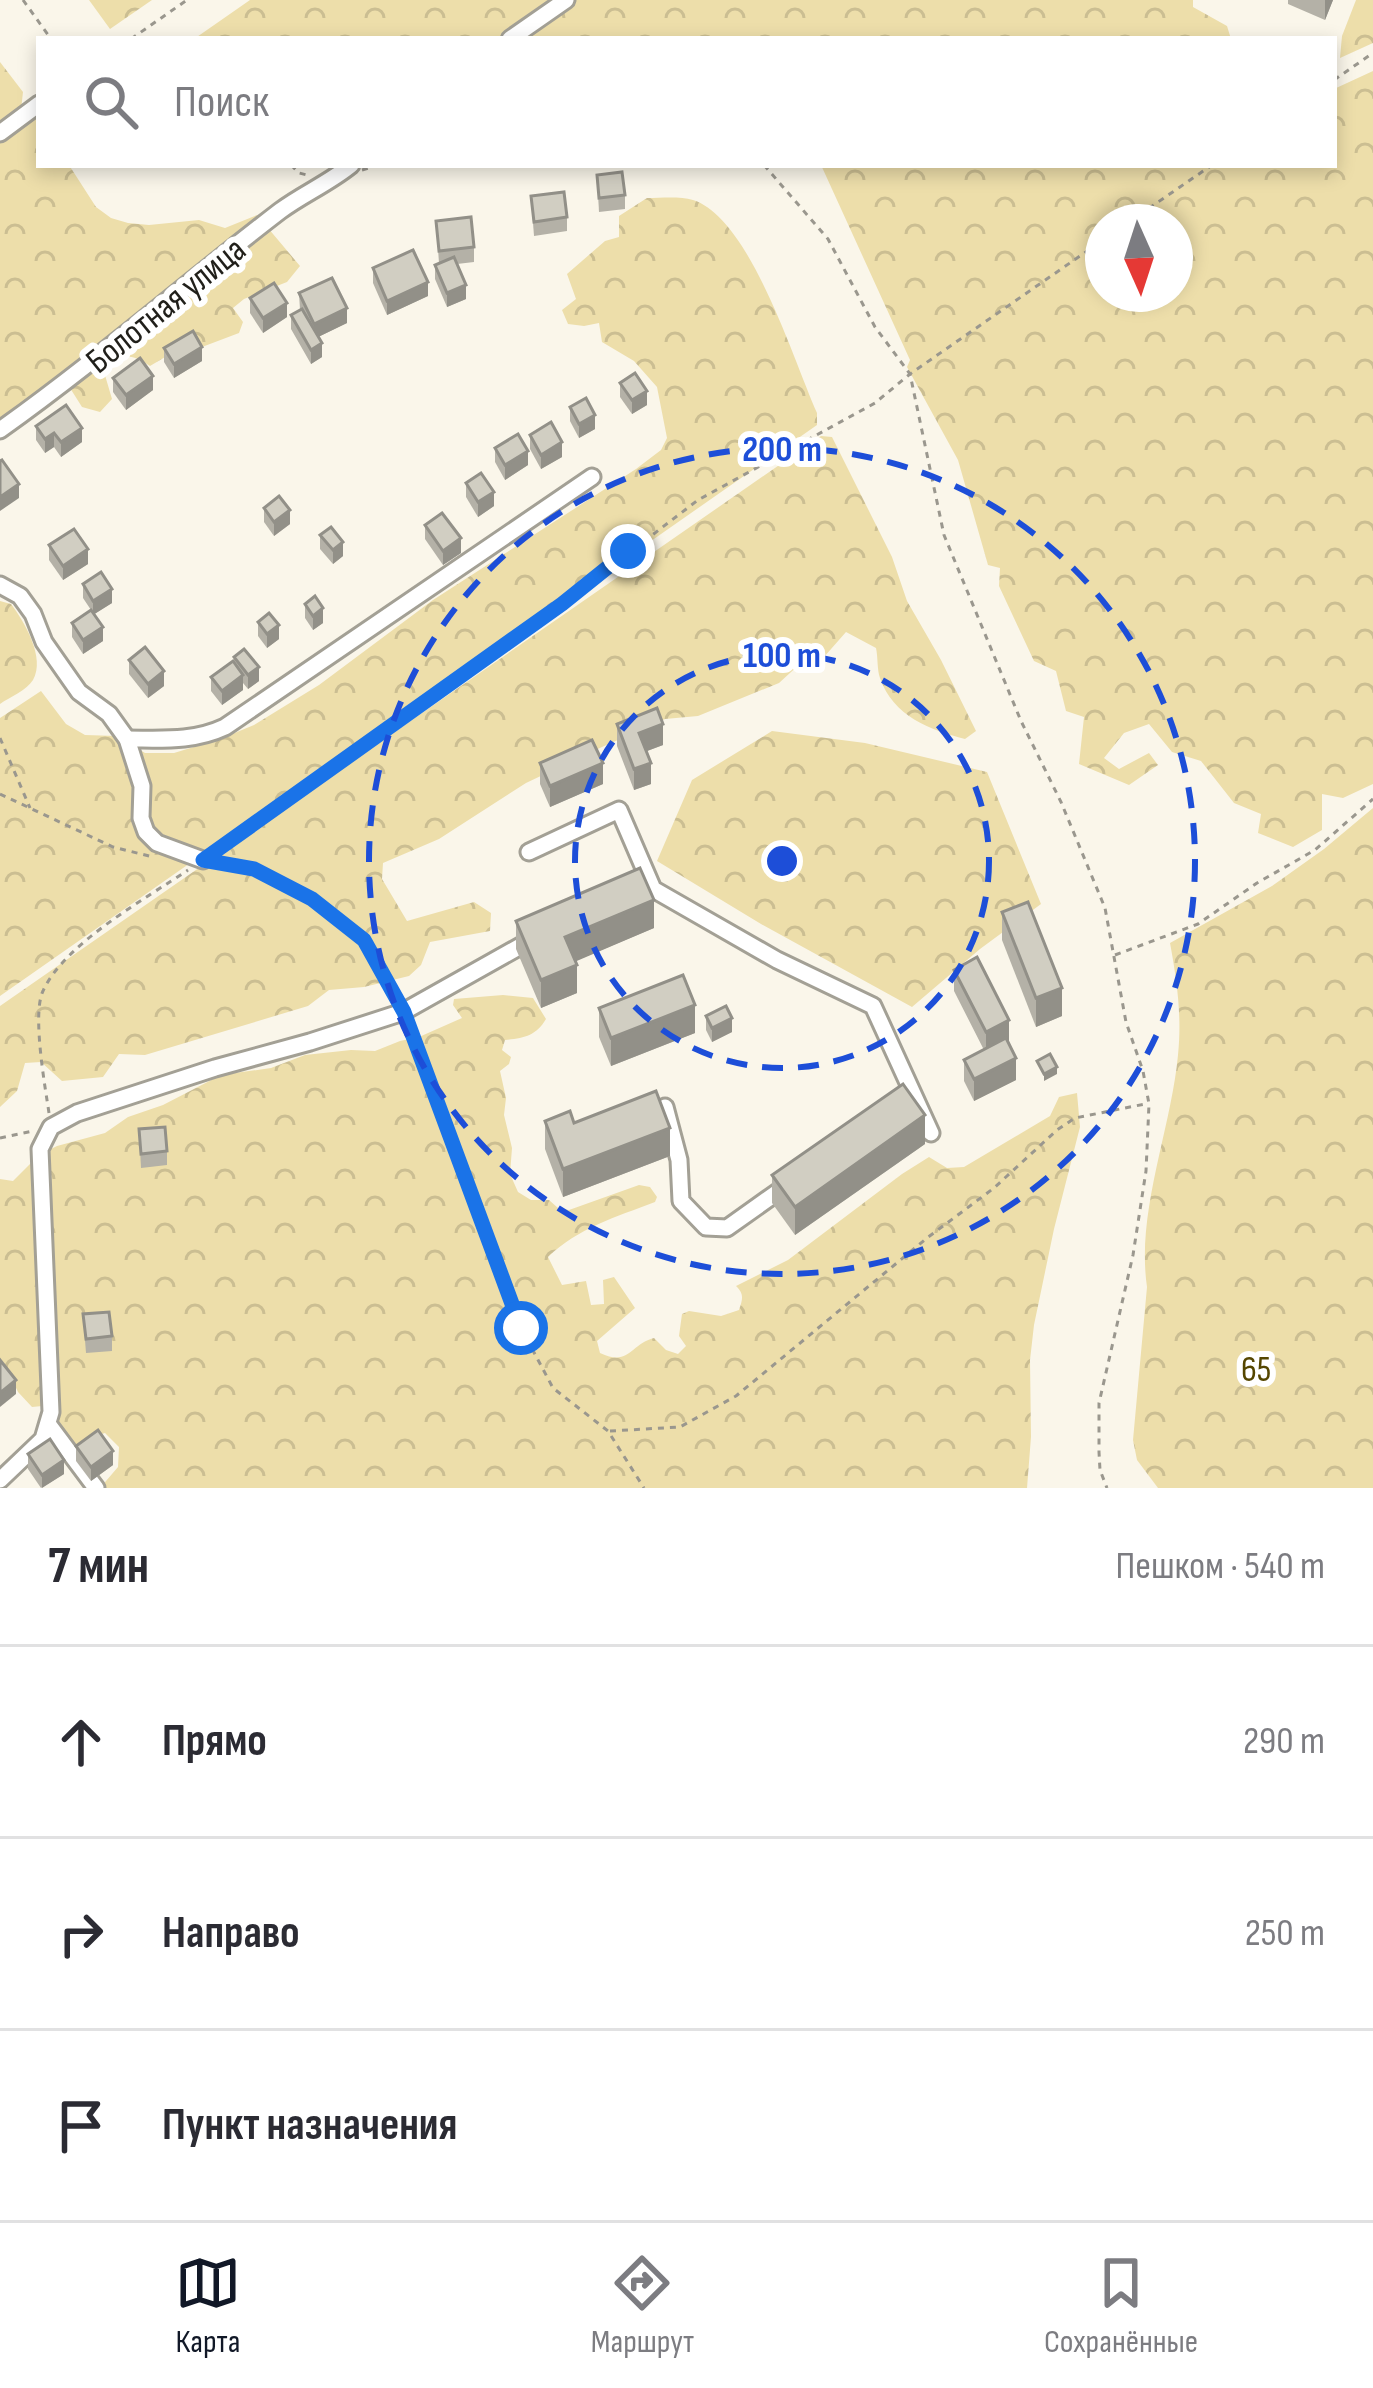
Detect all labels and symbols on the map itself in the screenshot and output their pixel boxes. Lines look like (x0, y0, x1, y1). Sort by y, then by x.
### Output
north arrow (1085, 204, 1193, 312)
street label: Болотная улица (78, 229, 255, 383)
text: 200 m (742, 429, 822, 472)
route end (601, 524, 655, 578)
text: 100 m (743, 635, 821, 678)
centre of rings (761, 840, 803, 882)
route start (494, 1301, 548, 1355)
park label: 65 (1241, 1349, 1271, 1392)

